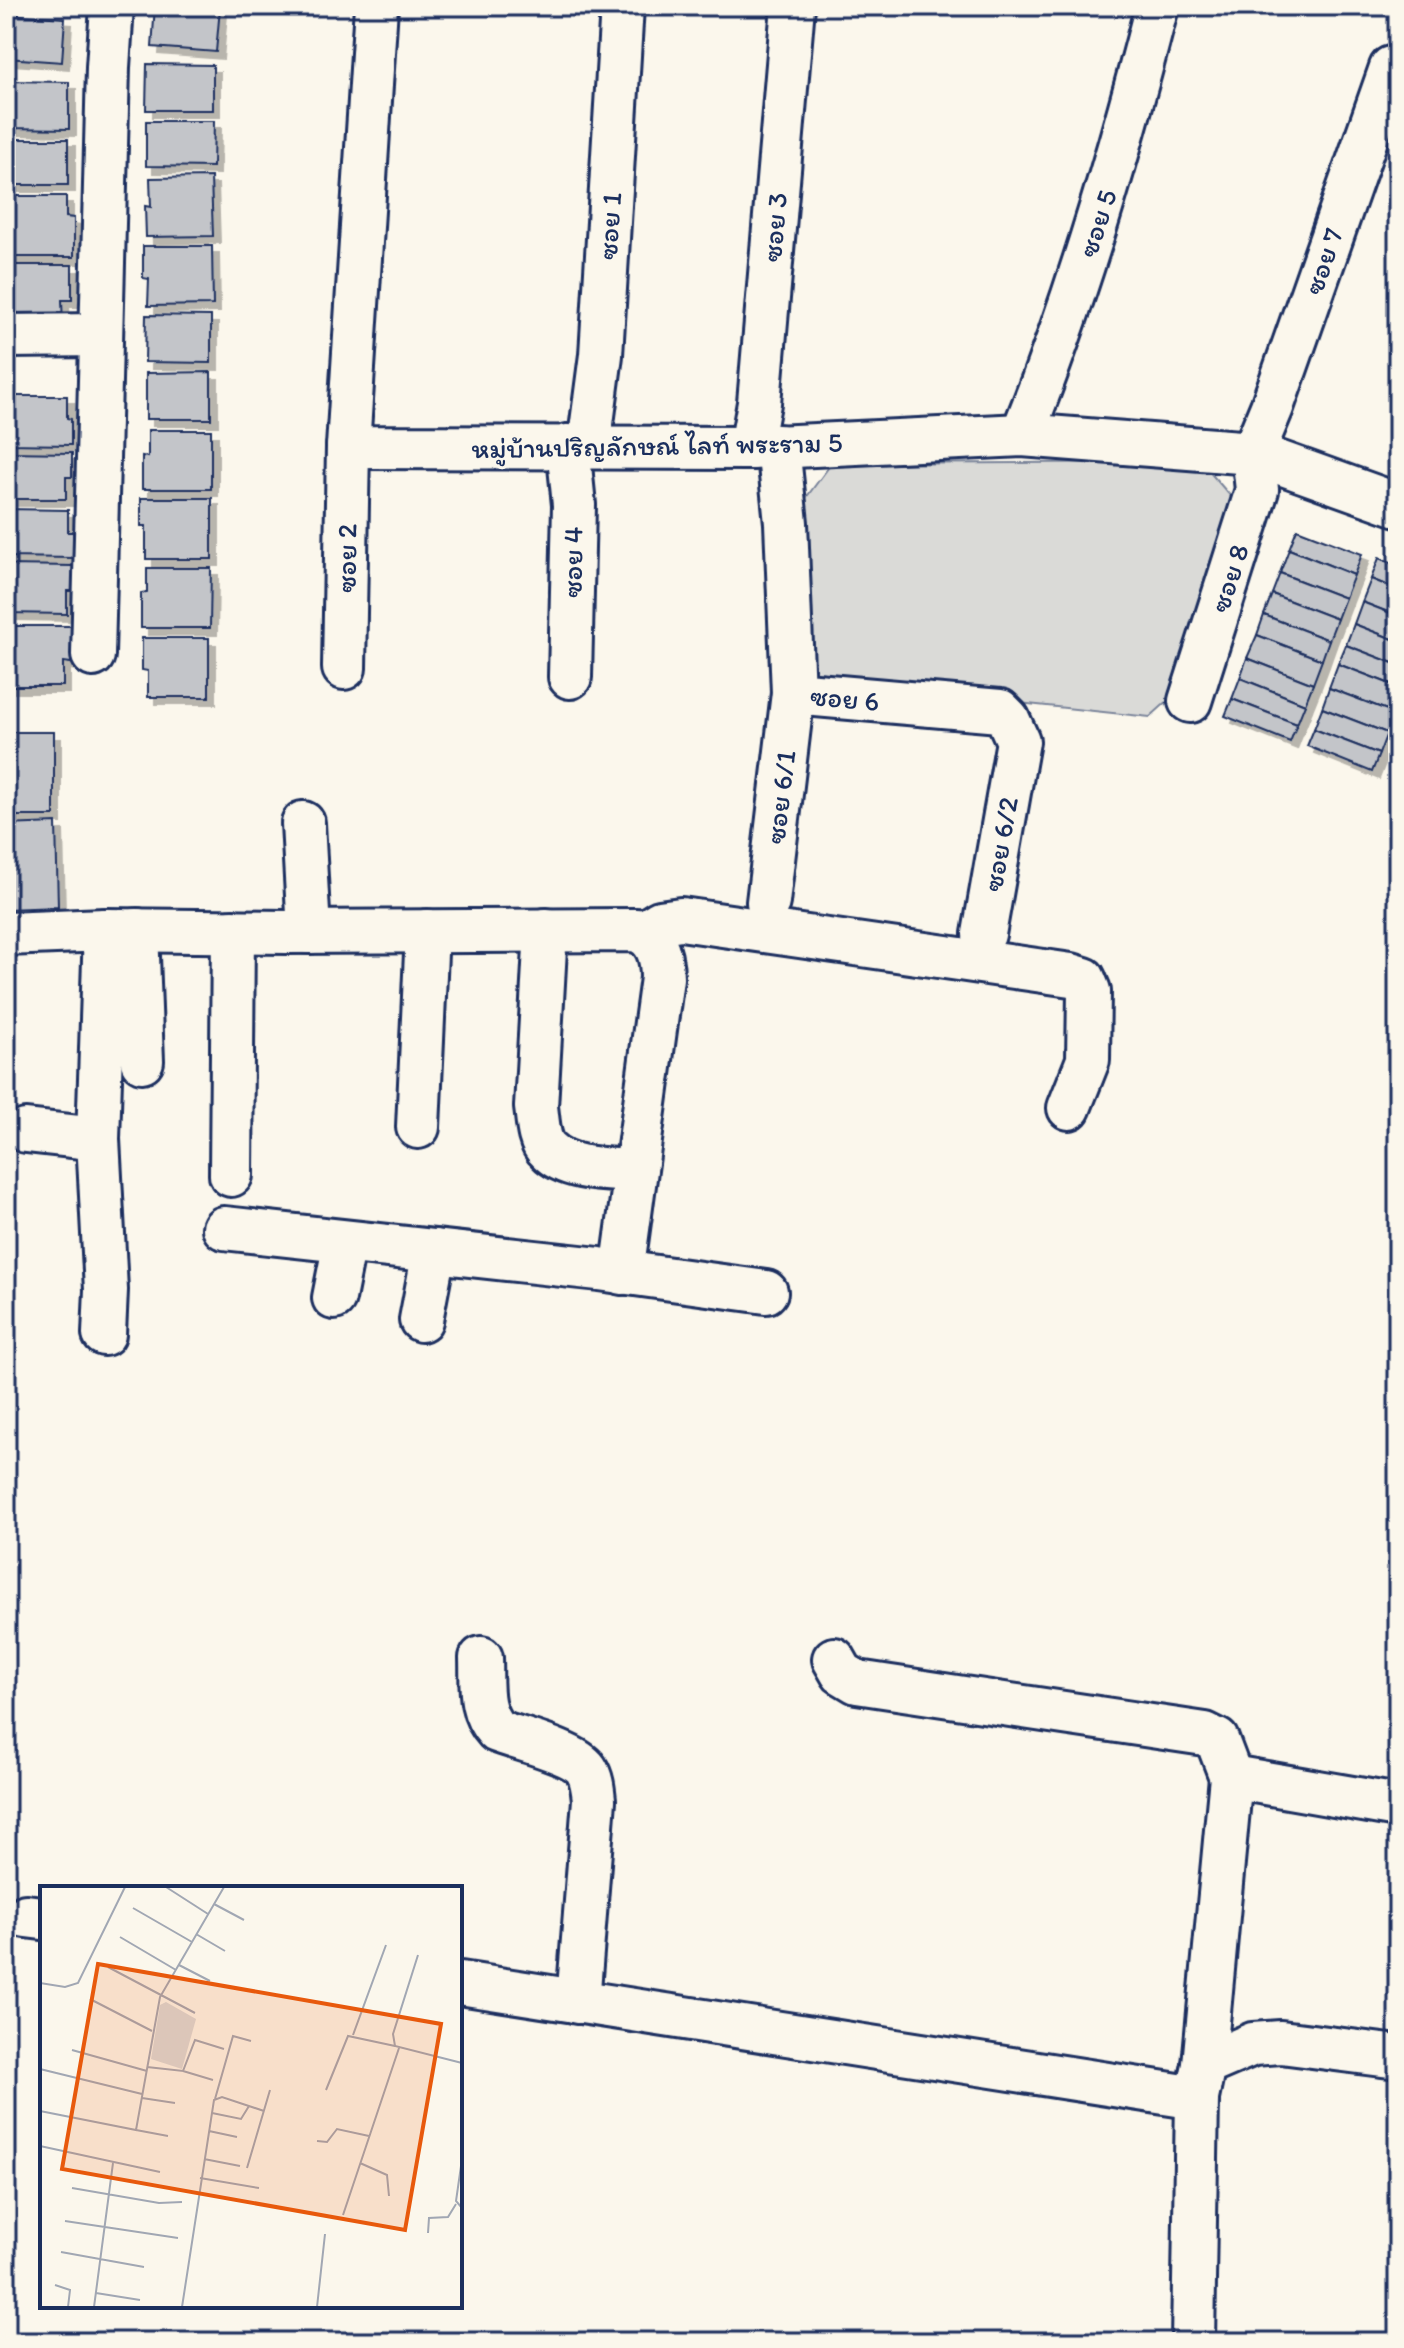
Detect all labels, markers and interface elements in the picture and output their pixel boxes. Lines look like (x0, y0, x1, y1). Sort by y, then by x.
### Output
street label: ซอย 5 (1070, 185, 1124, 261)
street label: ซอย 1 (590, 191, 628, 261)
street label: ซอย 3 (754, 191, 794, 263)
street label: ซอย 7 (1296, 223, 1350, 299)
street label: หมู่บ้านปริญลักษณ์ ไลท์ พระราม 5 (471, 425, 843, 467)
street label: ซอย 2 (328, 523, 364, 593)
street label: ซอย 4 (554, 526, 590, 598)
street label: ซอย 8 (1202, 540, 1256, 616)
street label: ซอย 6 (809, 678, 881, 718)
street label: ซอย 6/1 (757, 748, 803, 846)
street label: ซอย 6/2 (975, 794, 1025, 894)
inset map (40, 1886, 462, 2308)

